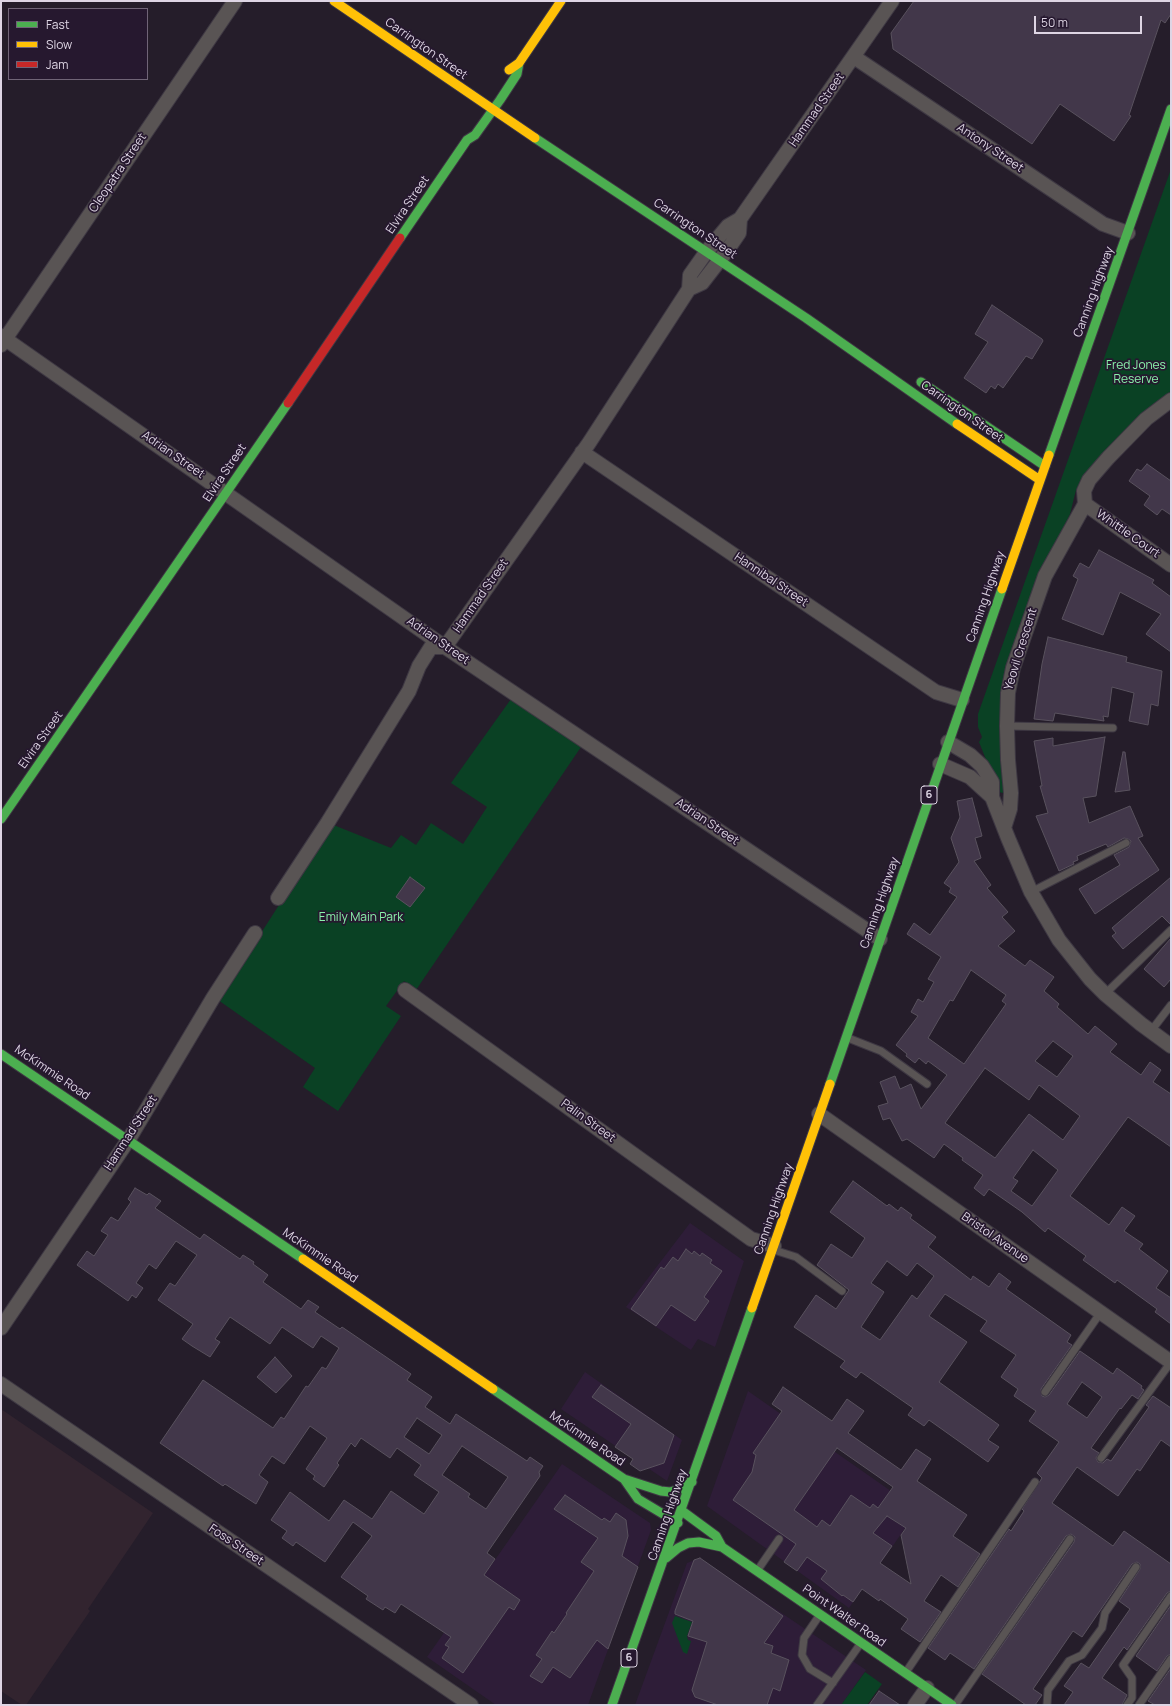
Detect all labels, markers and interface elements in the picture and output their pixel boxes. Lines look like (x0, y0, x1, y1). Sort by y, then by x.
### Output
legend (8, 8, 148, 80)
scale bar (1036, 8, 1144, 34)
text: 50 m (1041, 14, 1068, 31)
street label: Carrington Street (382, 15, 470, 83)
text: Fast (46, 16, 70, 33)
text: Slow (46, 36, 72, 53)
text: Jam (46, 56, 68, 73)
street label: Hammad Street (786, 70, 848, 150)
street label: Antony Street (954, 120, 1026, 176)
street label: Cleopatra Street (86, 131, 150, 215)
street label: Elvira Street (383, 173, 433, 237)
street label: Carrington Street (651, 196, 739, 262)
street label: Canning Highway (1071, 245, 1117, 339)
park label: Fred Jones Reserve (1106, 359, 1166, 387)
street label: Carrington Street (918, 378, 1006, 446)
street label: Adrian Street (139, 428, 207, 482)
street label: Elvira Street (200, 441, 250, 505)
street label: Whittle Court (1093, 507, 1163, 561)
street label: Canning Highway (964, 549, 1008, 645)
street label: Hannibal Street (731, 550, 811, 610)
street label: Hammad Street (450, 556, 512, 636)
street label: Yeovil Crescent (1002, 606, 1040, 692)
street label: Adrian Street (404, 614, 472, 668)
street label: Elvira Street (16, 708, 66, 772)
road number: 6 (921, 786, 937, 804)
street label: Adrian Street (673, 796, 741, 848)
street label: Canning Highway (858, 855, 902, 951)
park label: Emily Main Park (319, 911, 403, 925)
street label: McKimmie Road (12, 1043, 92, 1103)
street label: Hammad Street (101, 1093, 161, 1173)
street label: Palin Street (558, 1096, 618, 1146)
street label: Canning Highway (752, 1161, 796, 1257)
street label: Bristol Avenue (959, 1210, 1031, 1266)
street label: McKimmie Road (280, 1226, 360, 1286)
street label: McKimmie Road (547, 1409, 627, 1469)
street label: Canning Highway (646, 1467, 690, 1563)
street label: Foss Street (206, 1521, 266, 1569)
street label: Point Walter Road (800, 1582, 888, 1650)
road number: 6 (621, 1649, 637, 1667)

